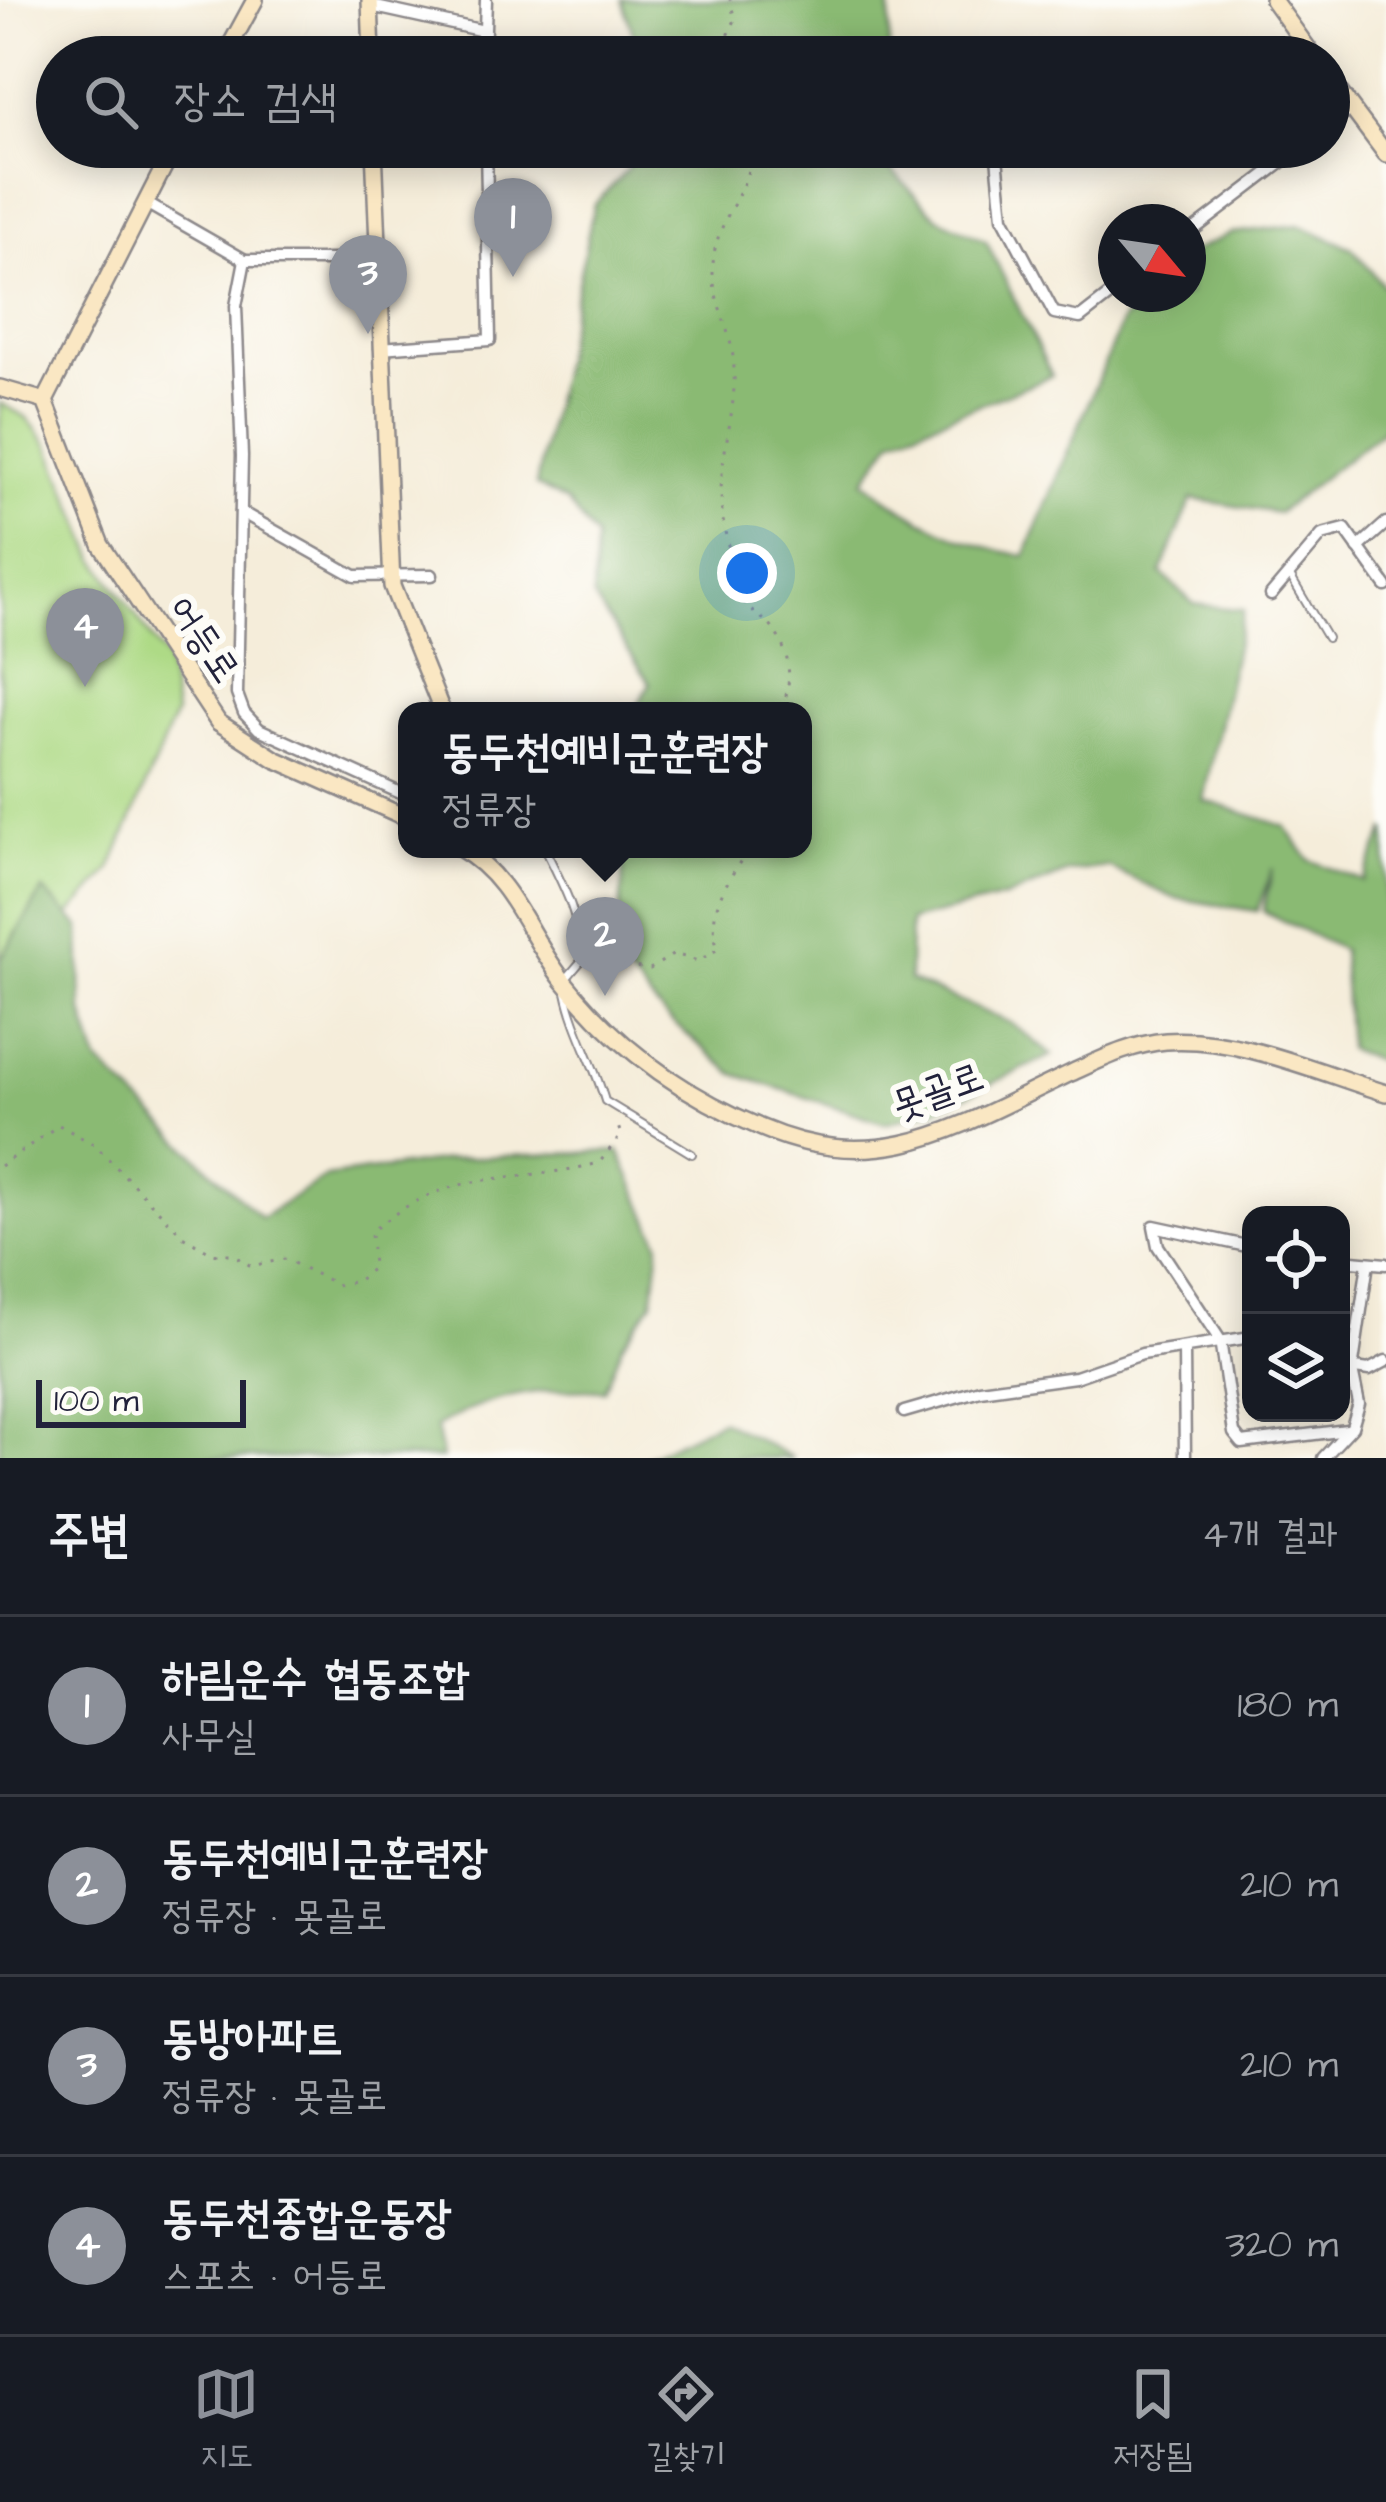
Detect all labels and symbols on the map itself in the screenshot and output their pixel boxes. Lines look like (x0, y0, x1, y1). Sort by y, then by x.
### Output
pin: 1 (474, 178, 552, 277)
north arrow (1098, 204, 1206, 312)
pin: 3 (329, 235, 407, 334)
your location (717, 543, 777, 603)
street label: 어등로 (154, 586, 252, 694)
pin: 4 (46, 588, 124, 687)
pin: 2 (566, 897, 644, 996)
street label: 못골로 (885, 1051, 991, 1133)
scale bar (36, 1374, 246, 1427)

